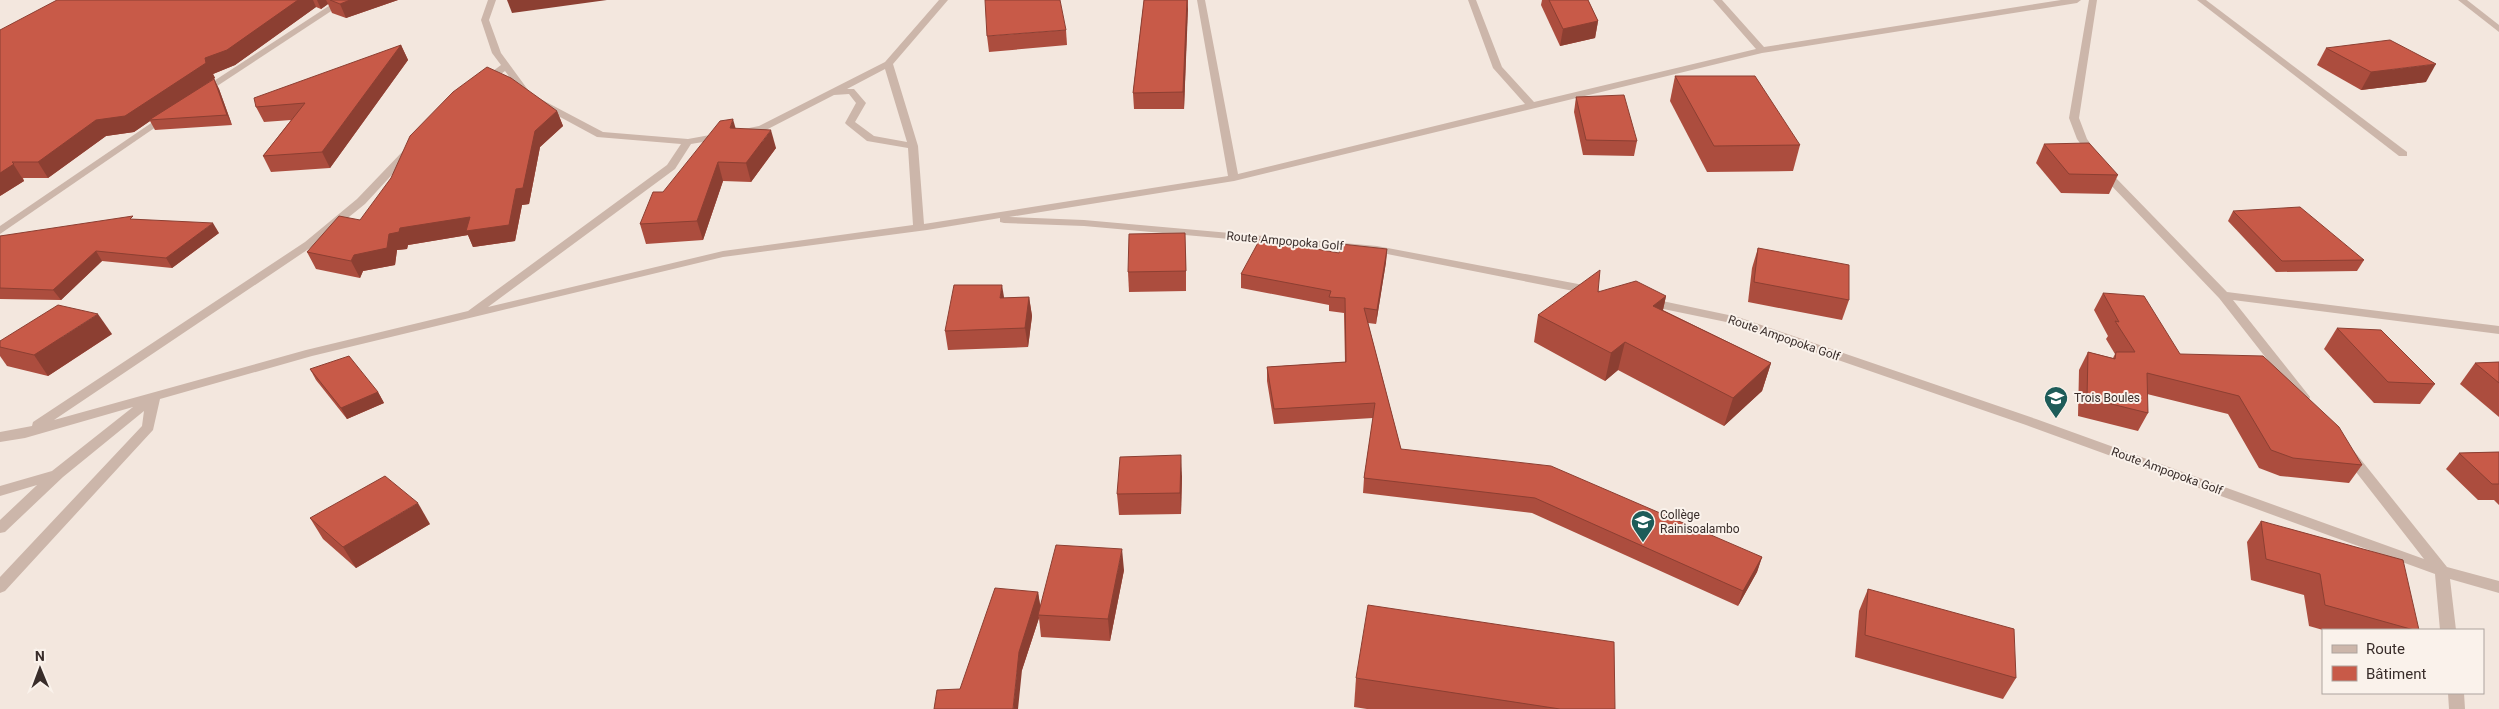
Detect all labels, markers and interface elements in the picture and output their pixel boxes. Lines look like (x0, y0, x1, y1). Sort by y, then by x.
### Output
street label: Route Ampopoka Golf (1226, 229, 1345, 253)
street label: Route Ampopoka Golf (1726, 312, 1843, 364)
school or university icon: Trois Boules (2043, 385, 2069, 419)
place label: Trois Boules (2074, 391, 2140, 405)
street label: Route Ampopoka Golf (2109, 444, 2225, 498)
place label: Collège Rainisoalambo (1660, 508, 1740, 536)
school or university icon: Collège Rainisoalambo (1630, 509, 1656, 543)
legend (2322, 629, 2484, 694)
text: Route (2366, 640, 2405, 658)
north arrow (15, 644, 65, 694)
text: N (35, 648, 45, 664)
text: Bâtiment (2366, 665, 2426, 683)

